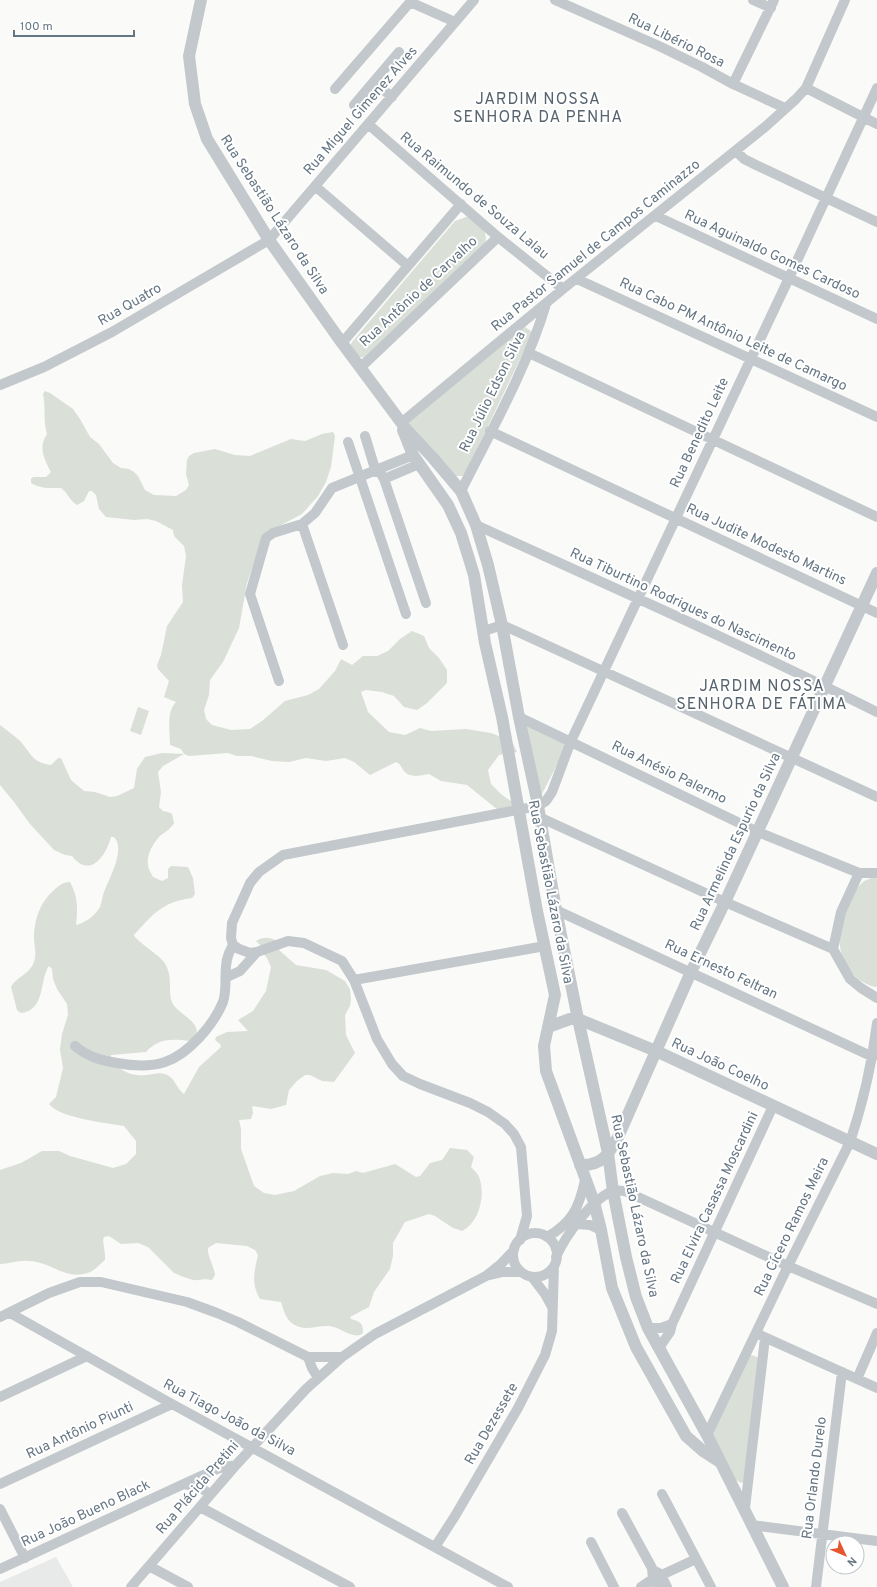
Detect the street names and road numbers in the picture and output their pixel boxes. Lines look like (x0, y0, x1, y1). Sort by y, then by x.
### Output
street label: Rua Libério Rosa (625, 10, 727, 72)
street label: Rua Miguel Gimenez Alves (300, 43, 422, 179)
street label: Rua Raimundo de Souza Lalau (396, 129, 552, 263)
street label: Rua Sebastião Lázaro da Silva (216, 132, 332, 298)
street label: Rua Pastor Samuel de Campos Caminazzo (488, 156, 704, 336)
street label: Rua Aguinaldo Gomes Cardoso (681, 207, 863, 303)
street label: Rua Antônio de Carvalho (357, 233, 481, 351)
street label: Rua Cabo PM Antônio Leite de Camargo (616, 275, 850, 395)
street label: Rua Quatro (95, 280, 165, 330)
street label: Rua Júlio Edson Silva (456, 329, 530, 455)
street label: Rua Benedito Leite (667, 375, 733, 491)
street label: Rua Judite Modesto Martins (683, 500, 849, 590)
street label: Rua Tiburtino Rodrigues do Nascimento (567, 545, 799, 665)
street label: Rua Anésio Palermo (609, 738, 730, 808)
street label: Rua Armelinda Espurio da Silva (687, 750, 785, 934)
street label: Rua Sebastião Lázaro da Silva (524, 799, 576, 985)
street label: Rua Ernesto Feltran (662, 936, 780, 1004)
street label: Rua João Coelho (668, 1035, 772, 1095)
street label: Rua Elvira Casassa Moscardini (668, 1109, 762, 1287)
street label: Rua Sebastião Lázaro da Silva (606, 1113, 662, 1299)
street label: Rua Cícero Ramos Meira (751, 1155, 833, 1299)
street label: Rua Tiago João da Silva (160, 1376, 298, 1460)
street label: Rua Dezessete (462, 1380, 522, 1468)
street label: Rua Antônio Piunti (24, 1399, 136, 1463)
street label: Rua Orlando Durelo (799, 1416, 831, 1540)
street label: Rua Plácida Pretini (153, 1438, 243, 1538)
street label: Rua João Bueno Black (19, 1477, 153, 1551)

